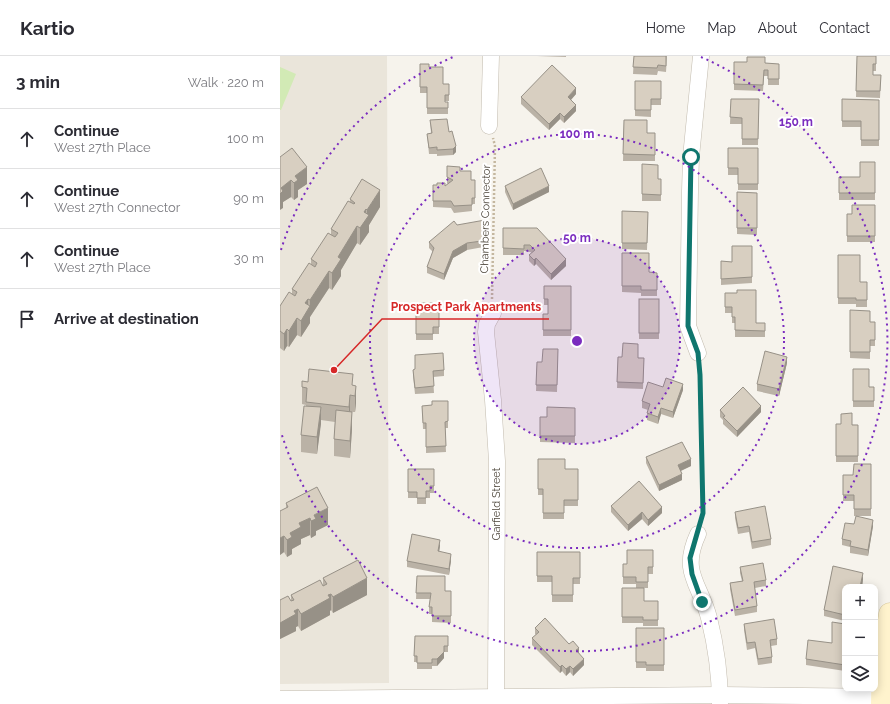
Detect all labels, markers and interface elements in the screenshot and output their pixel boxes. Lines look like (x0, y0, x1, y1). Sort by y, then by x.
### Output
text: Kartio (20, 17, 75, 39)
text: Home (646, 20, 685, 36)
text: Map (707, 20, 736, 36)
text: About (758, 20, 797, 36)
text: Contact (819, 20, 870, 36)
text: 3 min (16, 72, 60, 92)
text: Walk · 220 m (188, 75, 264, 90)
text: 150 m (779, 115, 813, 129)
text: Continue (54, 122, 119, 140)
text: 100 m (560, 127, 594, 141)
icon: ahead (16, 128, 38, 150)
text: 100 m (227, 131, 264, 146)
text: West 27th Place (54, 140, 151, 155)
route start (682, 148, 700, 166)
street label: Chambers Connector (478, 164, 493, 273)
text: Continue (54, 182, 119, 200)
icon: ahead (16, 188, 38, 210)
text: 90 m (233, 191, 264, 206)
text: West 27th Connector (54, 200, 180, 215)
text: 50 m (563, 231, 591, 245)
text: Continue (54, 242, 119, 260)
icon: ahead (16, 248, 38, 270)
text: 30 m (234, 251, 264, 266)
text: West 27th Place (54, 260, 151, 275)
callout: Prospect Park Apartments (382, 295, 549, 319)
text: Prospect Park Apartments (391, 300, 541, 314)
icon: arrive (16, 308, 38, 330)
text: Arrive at destination (54, 310, 199, 328)
centre of rings (570, 334, 584, 348)
street label: Garfield Street (490, 467, 503, 540)
map controls (842, 584, 878, 692)
button: + (842, 584, 878, 620)
route end (693, 593, 711, 611)
button: − (842, 620, 878, 656)
button: layers (842, 656, 878, 692)

